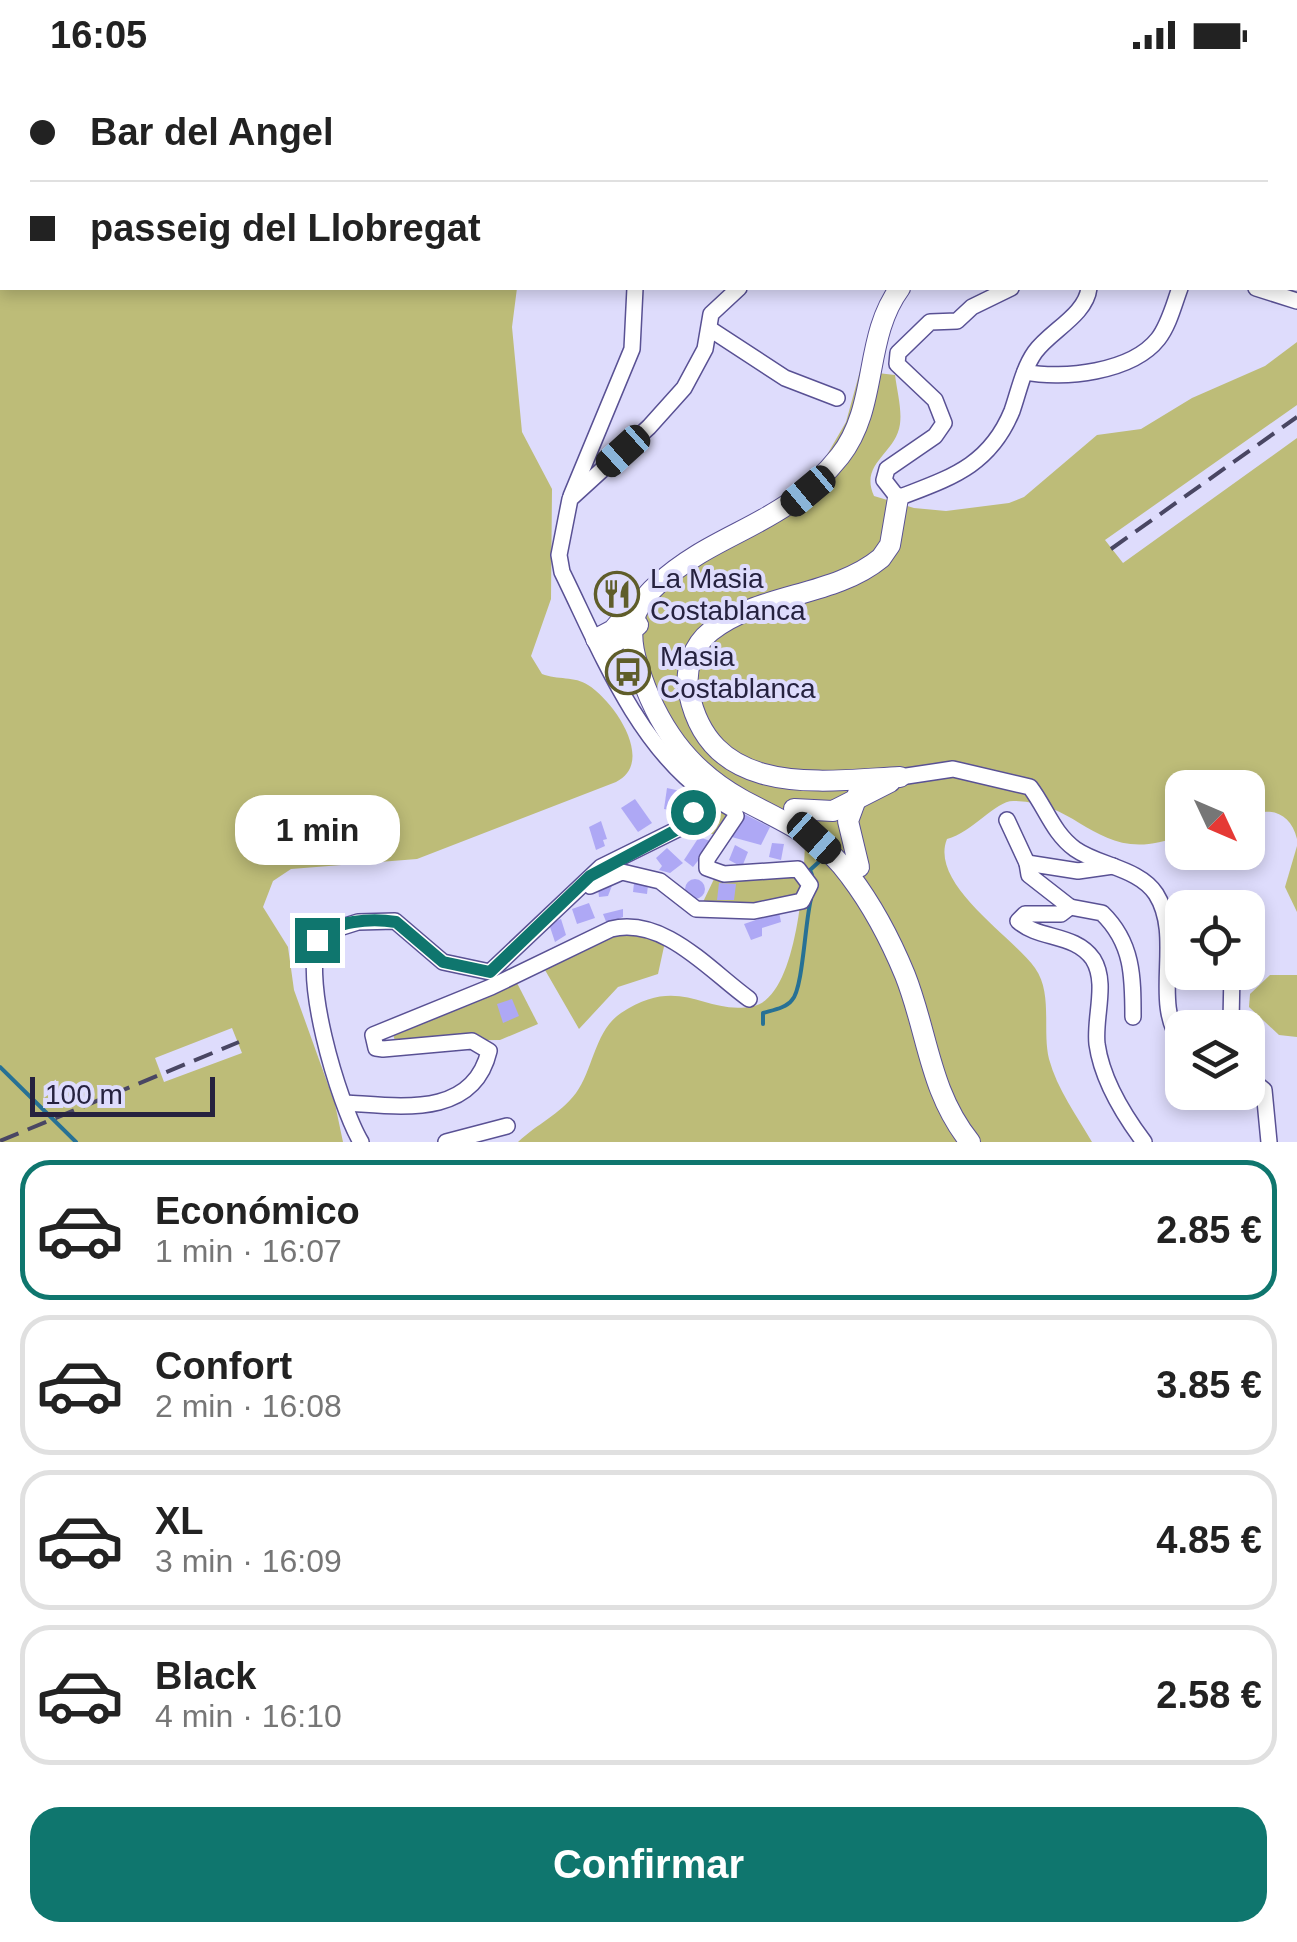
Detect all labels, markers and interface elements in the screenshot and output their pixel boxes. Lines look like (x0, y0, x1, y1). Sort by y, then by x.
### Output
text: 16:05 (50, 14, 147, 56)
text: Bar del Angel (90, 111, 334, 153)
text: passeig del Llobregat (90, 207, 481, 249)
car (591, 420, 655, 482)
car (775, 460, 841, 522)
place label: La Masia Costablanca (650, 563, 806, 626)
restaurant icon: La Masia Costablanca (594, 571, 640, 617)
place label: Masia Costablanca (660, 641, 816, 704)
bus stop icon: Masia Costablanca (605, 649, 651, 695)
north arrow (1165, 770, 1265, 870)
map controls (1165, 770, 1265, 1110)
route start (671, 790, 716, 835)
callout: 1 min (234, 795, 400, 865)
car (782, 807, 846, 869)
text: 1 min (276, 812, 359, 848)
button: locate (1165, 890, 1265, 990)
route end (295, 918, 340, 963)
button: layers (1165, 1010, 1265, 1110)
scale bar (30, 1072, 215, 1116)
text: 100 m (45, 1079, 123, 1110)
icon: car (35, 1185, 125, 1275)
text: Económico (155, 1190, 360, 1232)
text: 2.85 € (1156, 1209, 1262, 1251)
text: 1 min · 16:07 (155, 1233, 342, 1269)
icon: car (35, 1340, 125, 1430)
text: Confort (155, 1345, 292, 1387)
text: 3.85 € (1156, 1364, 1262, 1406)
text: 2 min · 16:08 (155, 1388, 342, 1424)
icon: car (35, 1495, 125, 1585)
text: XL (155, 1500, 204, 1542)
text: 4.85 € (1156, 1519, 1262, 1561)
text: 3 min · 16:09 (155, 1543, 342, 1579)
icon: car (35, 1650, 125, 1740)
text: Black (155, 1655, 256, 1697)
text: 2.58 € (1156, 1674, 1262, 1716)
text: 4 min · 16:10 (155, 1698, 342, 1734)
button: Confirmar (30, 1807, 1267, 1922)

